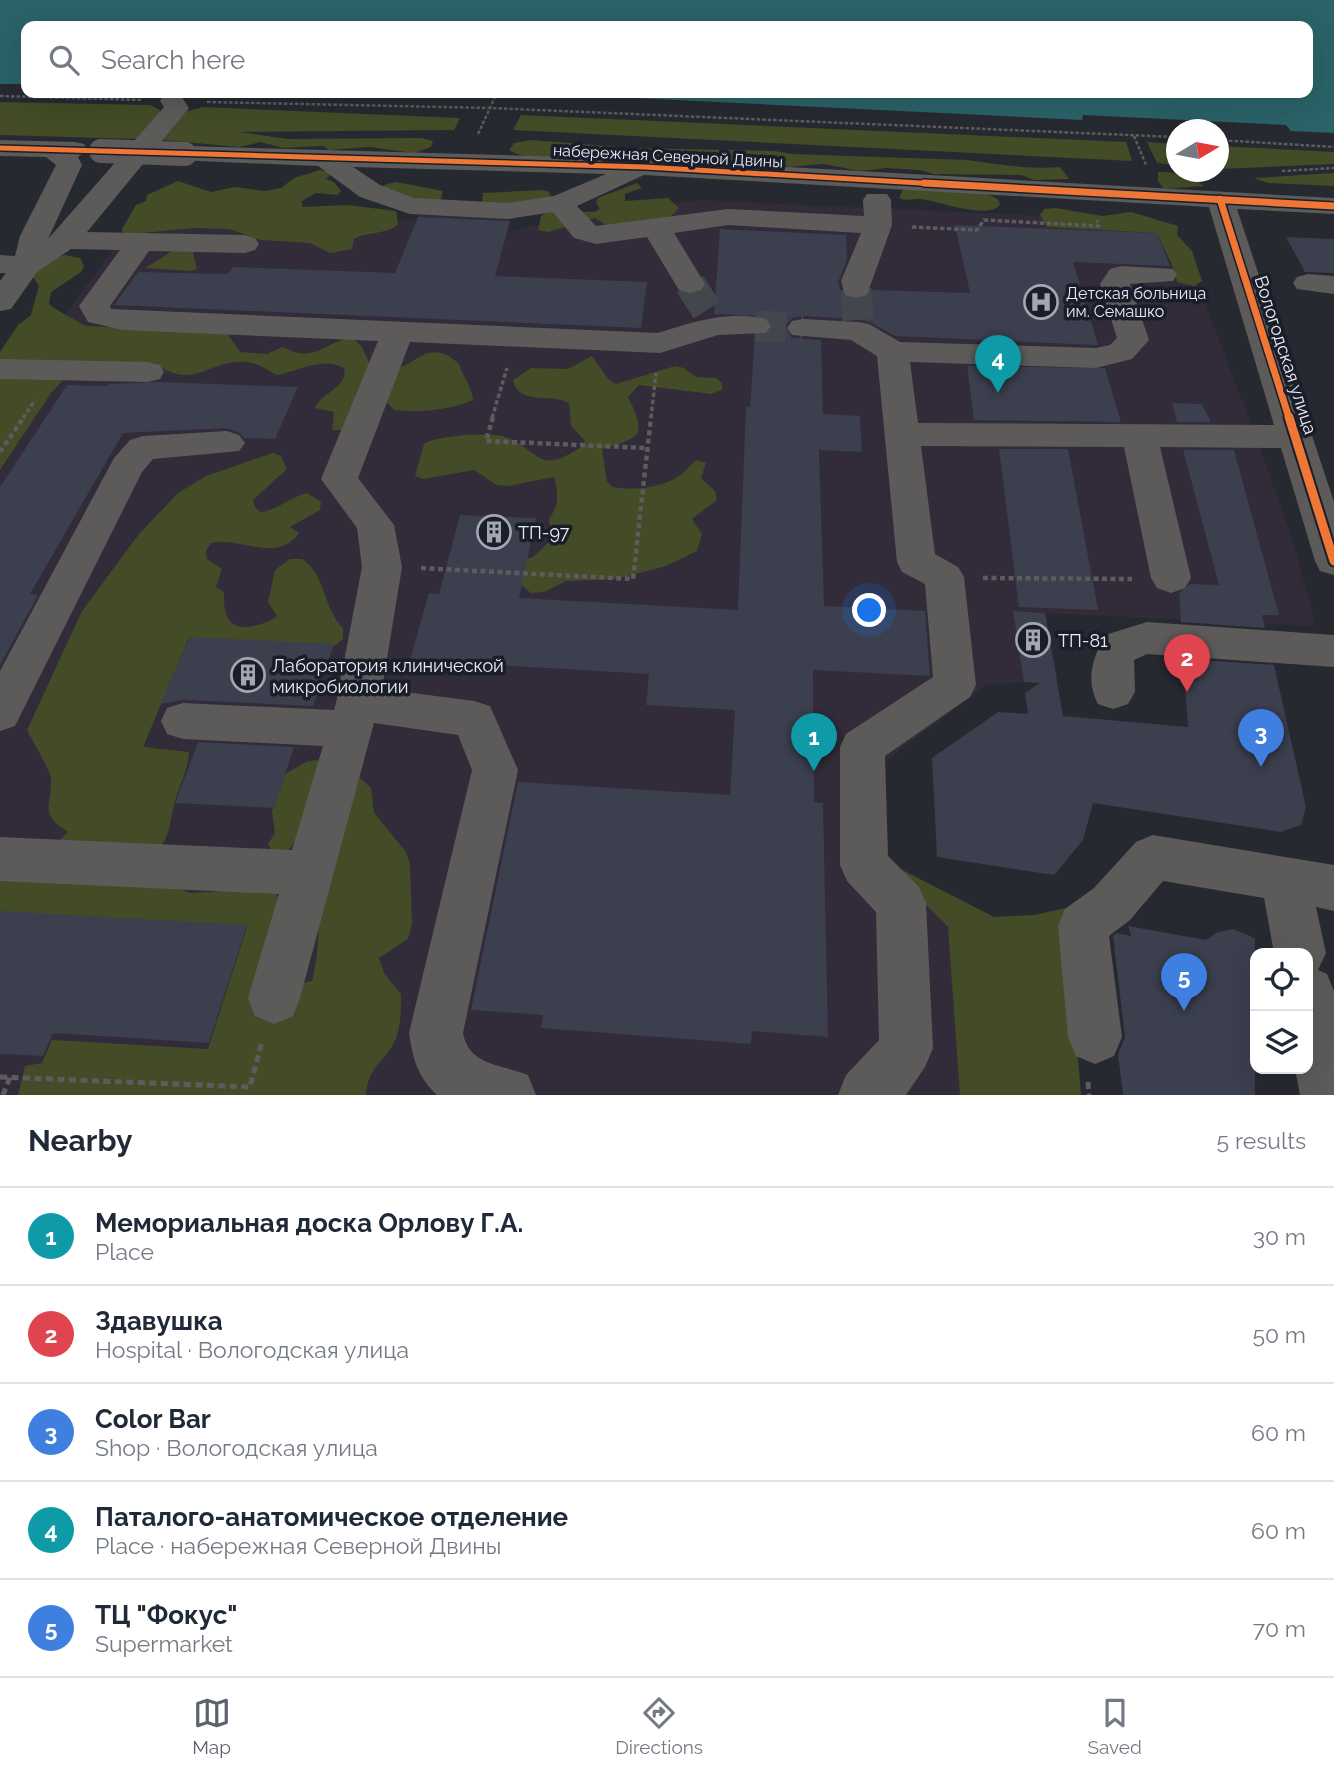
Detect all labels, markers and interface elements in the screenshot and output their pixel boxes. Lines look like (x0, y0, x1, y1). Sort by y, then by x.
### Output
search box (21, 21, 1313, 98)
icon: search (45, 41, 83, 79)
text: Search here (101, 45, 245, 75)
north arrow (1166, 119, 1229, 182)
street label: набережная Северной Двины (552, 140, 784, 172)
street label: Вологодская улица (1250, 273, 1322, 437)
hospital icon: Детская больница им. Семашко (1022, 283, 1060, 321)
place label: Детская больница им. Семашко (1066, 284, 1206, 321)
pin: 4 (975, 335, 1021, 393)
building icon: ТП-97 (475, 513, 513, 551)
place label: ТП-97 (518, 522, 570, 543)
your location (852, 593, 886, 627)
building icon: ТП-81 (1014, 621, 1052, 659)
place label: ТП-81 (1058, 630, 1108, 651)
pin: 2 (1164, 634, 1210, 692)
place label: Лаборатория клинической микробиологии (272, 655, 504, 697)
building icon: Лаборатория клинической микробиологии (229, 656, 267, 694)
pin: 3 (1238, 709, 1284, 767)
pin: 1 (791, 713, 837, 771)
map controls (1250, 948, 1313, 1074)
button: locate (1250, 948, 1313, 1011)
pin: 5 (1161, 953, 1207, 1011)
button: layers (1250, 1011, 1313, 1074)
text: Nearby (28, 1123, 132, 1158)
text: 5 results (1217, 1127, 1306, 1154)
text: Мемориальная доска Орлову Г.А. (95, 1208, 523, 1238)
text: 1 (45, 1223, 57, 1250)
text: 30 m (1253, 1223, 1306, 1250)
text: Place (95, 1238, 154, 1265)
text: Здавушка (95, 1306, 223, 1336)
text: 2 (45, 1321, 57, 1348)
text: 50 m (1252, 1321, 1306, 1348)
text: Hospital · Вологодская улица (95, 1336, 409, 1363)
text: Color Bar (95, 1404, 211, 1434)
text: 3 (45, 1419, 57, 1446)
text: 60 m (1251, 1419, 1306, 1446)
text: Shop · Вологодская улица (95, 1434, 378, 1461)
text: Паталого-анатомическое отделение (95, 1502, 568, 1532)
text: 4 (44, 1517, 58, 1544)
text: 60 m (1251, 1517, 1306, 1544)
text: Place · набережная Северной Двины (95, 1532, 501, 1559)
text: ТЦ "Фокус" (95, 1600, 238, 1630)
text: 5 (45, 1615, 57, 1642)
text: 70 m (1253, 1615, 1306, 1642)
text: Supermarket (95, 1630, 233, 1657)
tab: Map (192, 1694, 231, 1758)
tab: Directions (615, 1694, 703, 1758)
tab: Saved (1087, 1694, 1142, 1758)

